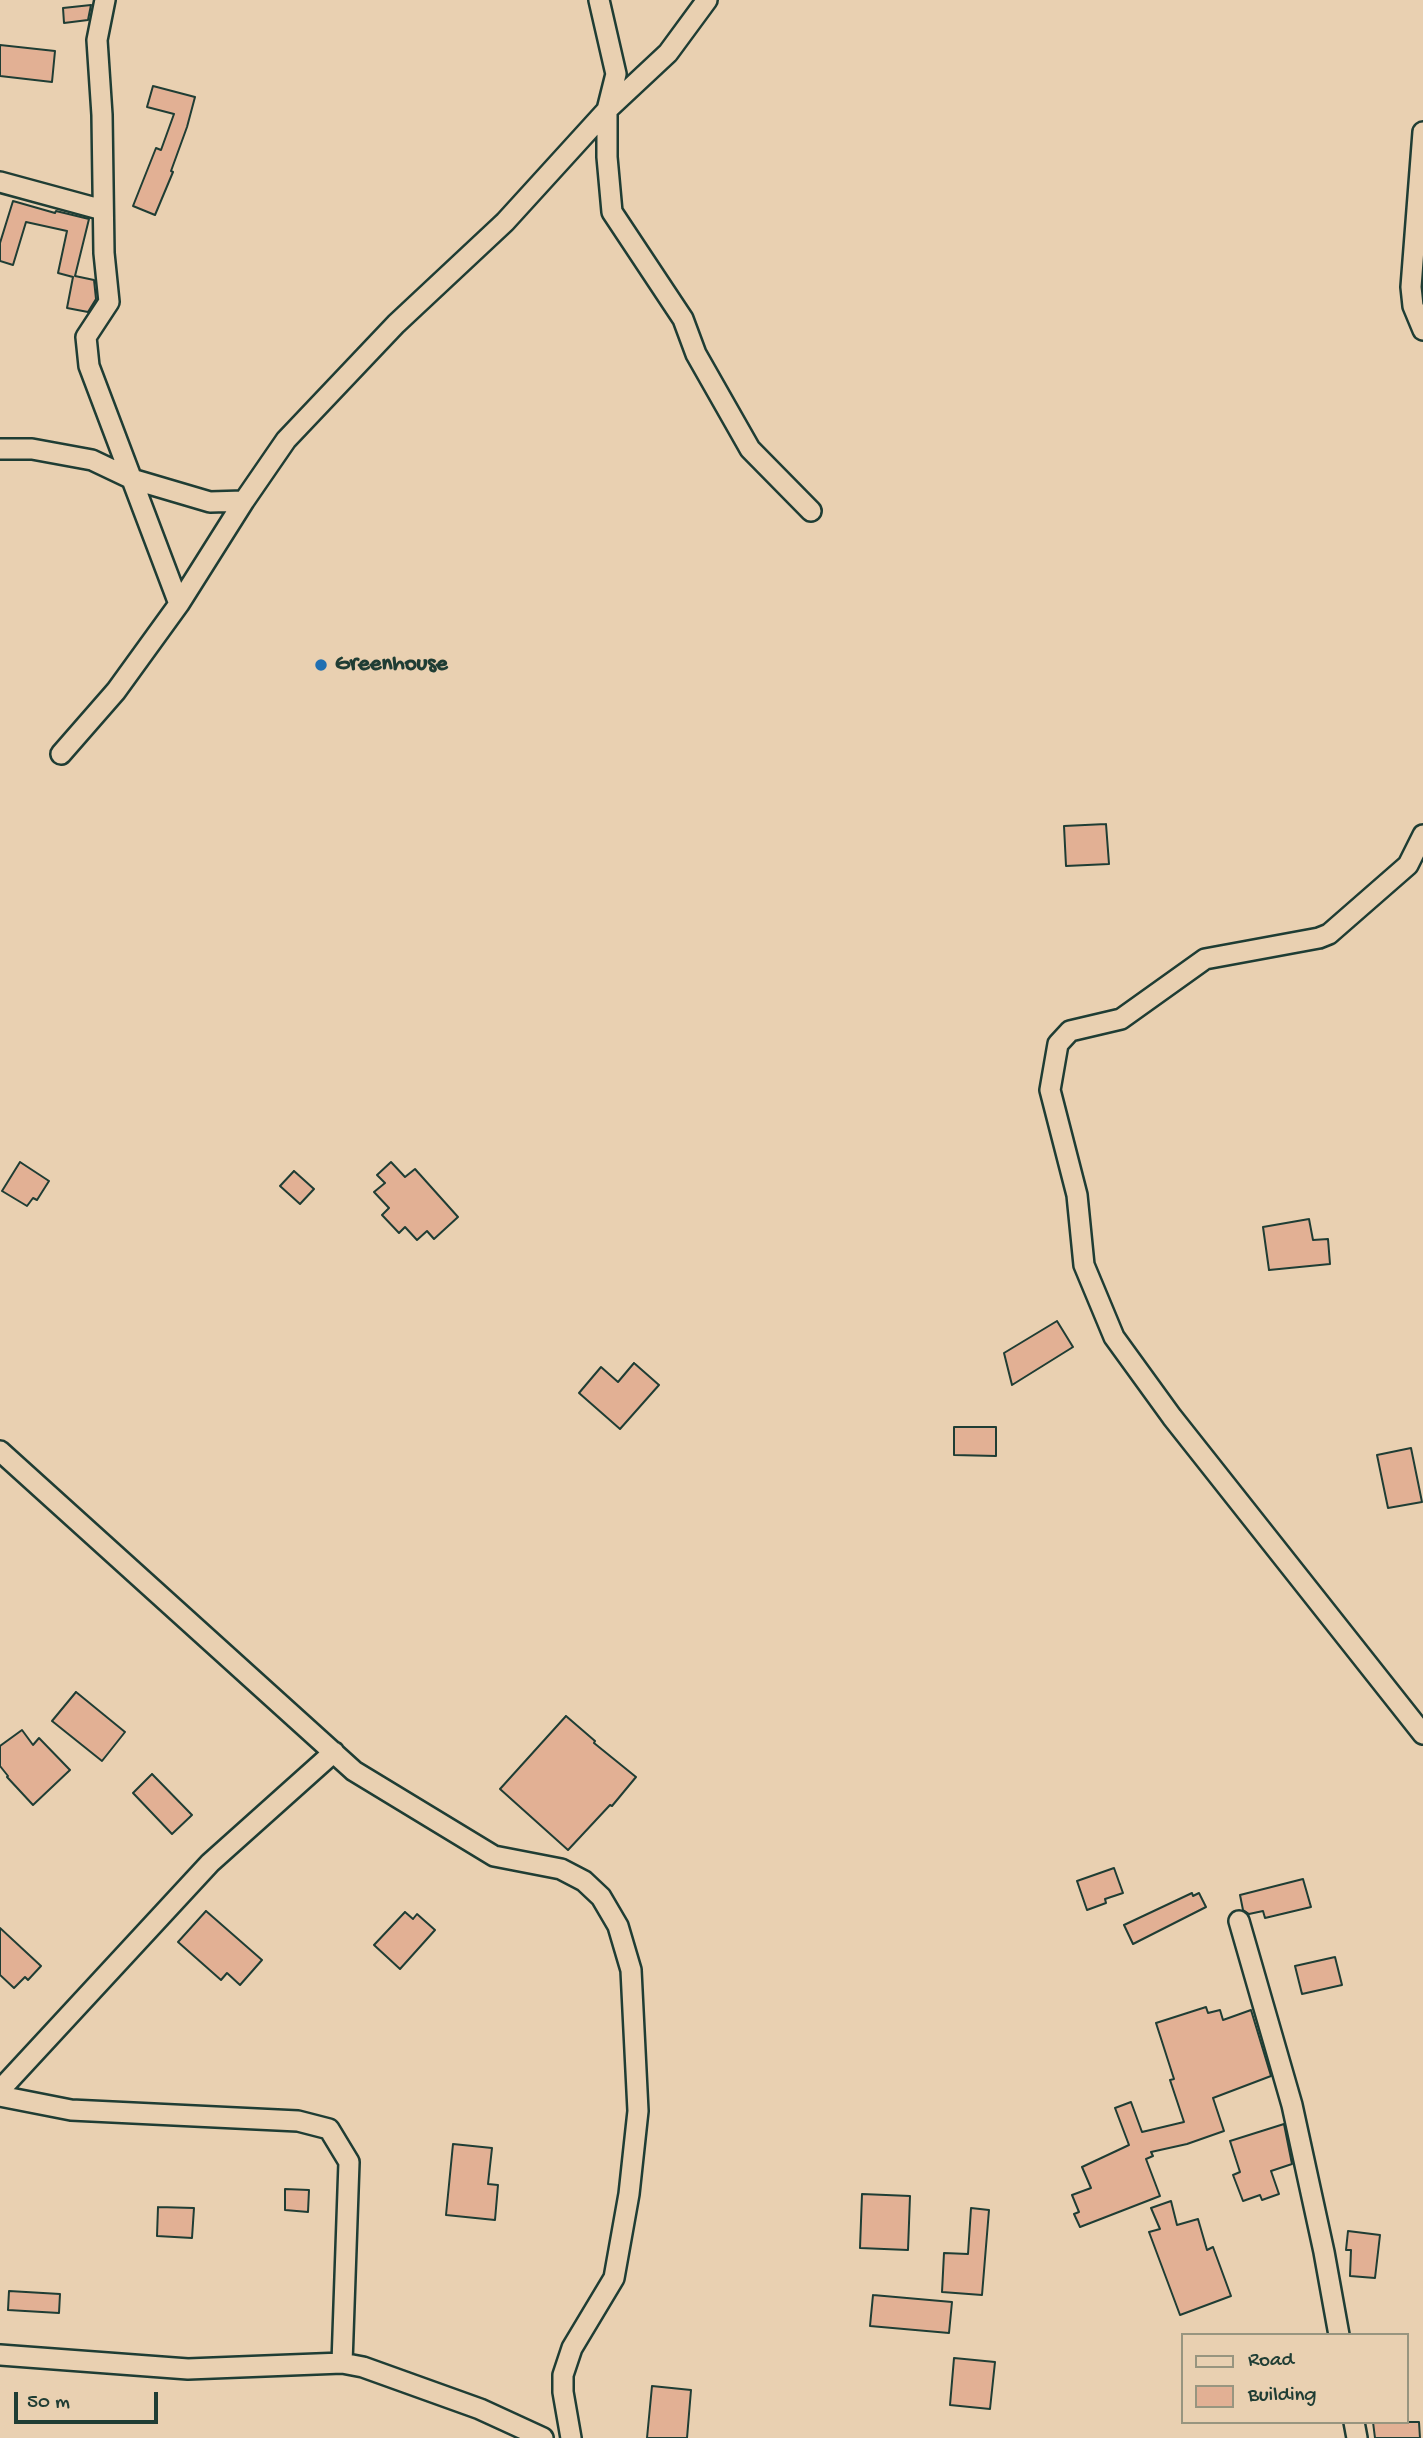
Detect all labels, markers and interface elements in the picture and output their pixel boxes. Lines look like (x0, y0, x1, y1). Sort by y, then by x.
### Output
place label: Greenhouse (335, 651, 448, 679)
marker: Greenhouse (313, 657, 329, 673)
legend (1182, 2333, 1409, 2424)
text: Road (1248, 2349, 1294, 2374)
scale bar (18, 2378, 161, 2422)
text: Building (1248, 2384, 1317, 2409)
text: 50 m (27, 2391, 70, 2416)

